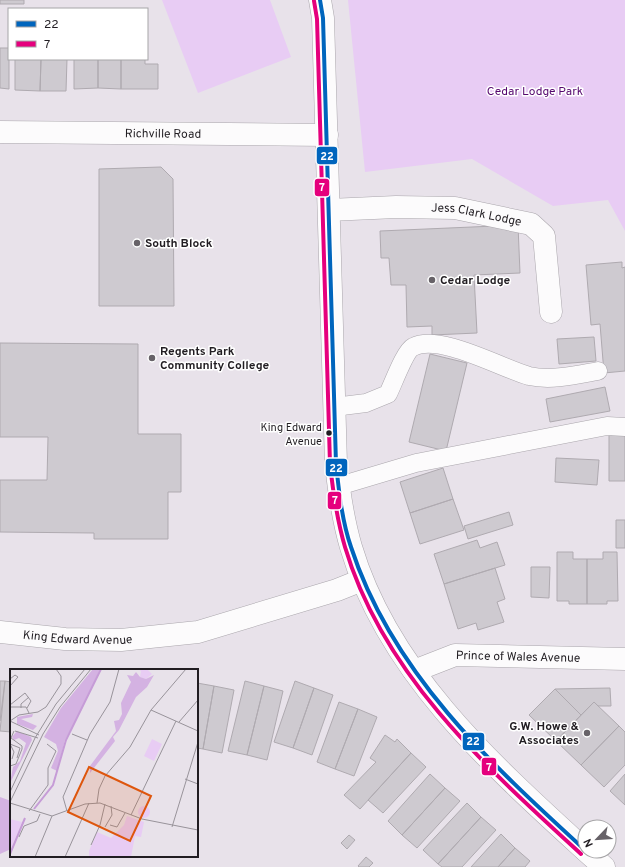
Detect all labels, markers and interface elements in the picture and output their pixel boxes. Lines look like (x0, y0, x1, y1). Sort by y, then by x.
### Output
legend (8, 8, 148, 60)
text: 22 (44, 17, 59, 33)
text: 7 (44, 37, 50, 53)
park label: Cedar Lodge Park (487, 84, 583, 100)
street label: Richville Road (125, 126, 201, 143)
line badge: 22 (316, 146, 338, 165)
text: 22 (320, 150, 334, 164)
line badge: 7 (314, 178, 330, 197)
text: 7 (319, 181, 325, 195)
street label: Jess Clark Lodge (431, 201, 523, 231)
place label: South Block (145, 236, 213, 252)
marker: South Block (132, 238, 142, 248)
place label: Cedar Lodge (440, 273, 511, 289)
marker: Cedar Lodge (427, 275, 437, 285)
place label: Regents Park Community College (160, 344, 269, 374)
marker: Regents Park Community College (147, 353, 157, 363)
place label: King Edward Avenue (261, 421, 322, 449)
marker: King Edward Avenue (324, 428, 334, 438)
line badge: 22 (325, 458, 348, 477)
text: 22 (329, 462, 343, 476)
line badge: 7 (327, 491, 342, 510)
text: 7 (332, 494, 338, 508)
street label: King Edward Avenue (22, 628, 133, 649)
street label: Prince of Wales Avenue (456, 648, 580, 667)
inset map (10, 669, 198, 857)
place label: G.W. Howe & Associates (509, 719, 579, 749)
marker: G.W. Howe & Associates (582, 728, 592, 738)
line badge: 22 (462, 732, 485, 751)
text: 22 (466, 735, 480, 749)
line badge: 7 (481, 757, 497, 776)
text: 7 (486, 761, 492, 775)
north arrow (577, 819, 617, 859)
text: N (581, 836, 597, 849)

